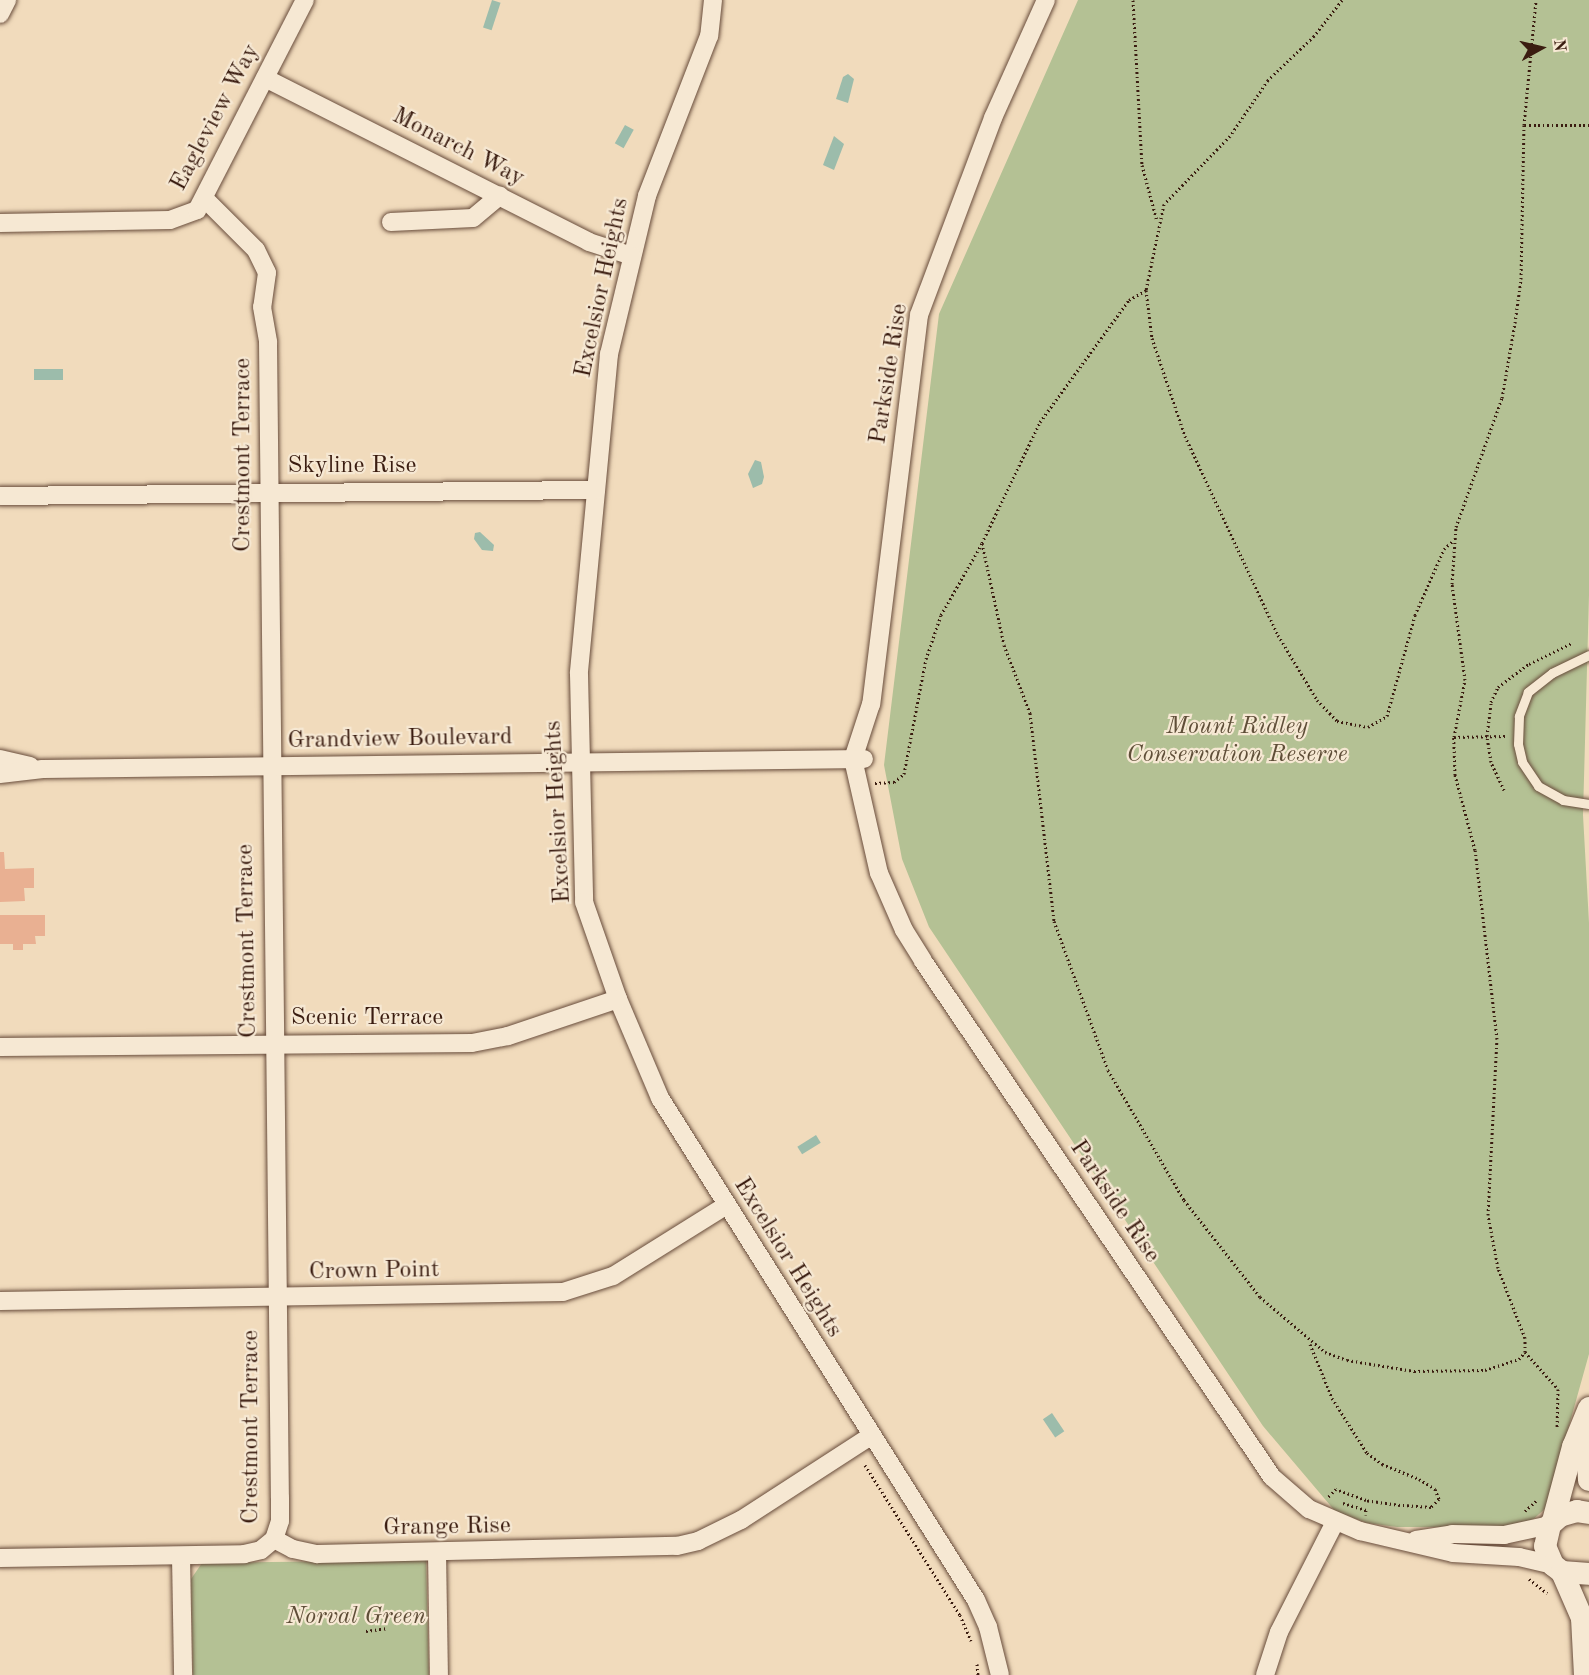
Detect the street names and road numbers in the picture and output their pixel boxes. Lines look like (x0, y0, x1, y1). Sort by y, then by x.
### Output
street label: Eagleview Way (165, 40, 267, 196)
street label: Monarch Way (387, 102, 529, 194)
street label: Excelsior Heights (570, 195, 636, 381)
street label: Parkside Rise (865, 302, 915, 446)
street label: Crestmont Terrace (230, 358, 258, 552)
street label: Skyline Rise (288, 453, 416, 481)
street label: Excelsior Heights (540, 720, 578, 904)
street label: Grandview Boulevard (287, 724, 513, 756)
street label: Crestmont Terrace (232, 844, 264, 1038)
street label: Scenic Terrace (291, 1005, 443, 1033)
street label: Parkside Rise (1062, 1135, 1166, 1269)
street label: Excelsior Heights (726, 1173, 848, 1343)
street label: Crown Point (308, 1256, 440, 1288)
street label: Crestmont Terrace (238, 1330, 266, 1524)
street label: Grange Rise (383, 1512, 511, 1544)

